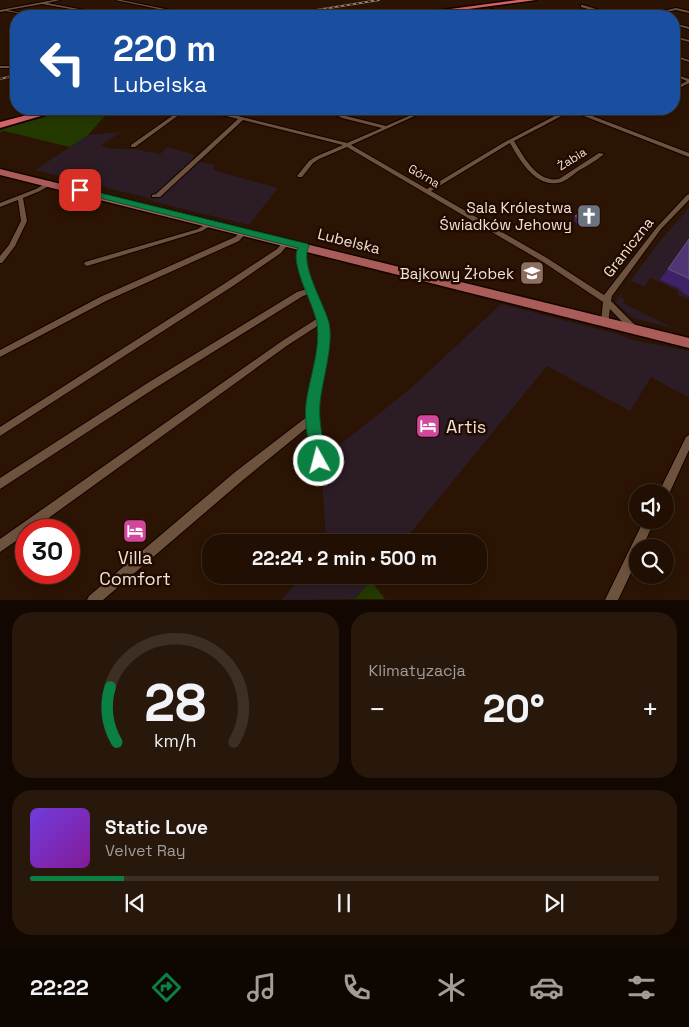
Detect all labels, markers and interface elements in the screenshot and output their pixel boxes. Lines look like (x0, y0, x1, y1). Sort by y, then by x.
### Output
text: 220 m (113, 27, 216, 71)
icon: left (30, 30, 95, 95)
text: Lubelska (113, 70, 207, 98)
street label: Żabia (554, 144, 590, 174)
street label: Górna (405, 161, 443, 192)
pin (59, 169, 101, 211)
icon: arrive (66, 176, 94, 204)
place label: Sala Królestwa Świadków Jehowy (439, 198, 572, 234)
church icon: Sala Królestwa Świadków Jehowy (576, 203, 602, 229)
street label: Graniczna (599, 213, 658, 281)
street label: Lubelska (316, 224, 383, 258)
school or university icon: Bajkowy Żłobek (519, 260, 545, 286)
place label: Bajkowy Żłobek (400, 264, 514, 283)
hotel icon: Artis (415, 413, 441, 439)
place label: Artis (446, 415, 486, 438)
position arrow (292, 434, 344, 486)
map controls (629, 484, 674, 584)
button: sound (629, 484, 674, 529)
hotel icon: Villa Comfort (122, 518, 148, 544)
speed limit sign: 30 (15, 519, 80, 584)
button: search (629, 539, 674, 584)
place label: Villa Comfort (99, 546, 171, 590)
text: 22:24 · 2 min · 500 m (252, 546, 437, 571)
text: Klimatyzacja (369, 660, 466, 681)
text: 28 (144, 670, 206, 736)
text: 20° (483, 685, 545, 733)
text: − (369, 691, 386, 727)
text: + (642, 691, 659, 727)
text: km/h (154, 729, 197, 752)
text: Static Love (105, 815, 208, 840)
text: Velvet Ray (105, 840, 186, 861)
icon: previous (121, 889, 149, 917)
icon: pause (330, 889, 358, 917)
icon: next (540, 889, 568, 917)
icon: directions (149, 970, 184, 1005)
icon: music (244, 970, 279, 1005)
icon: phone (339, 970, 374, 1005)
icon: climate (434, 970, 469, 1005)
icon: car (529, 970, 564, 1005)
icon: filters (624, 970, 659, 1005)
text: 22:22 (30, 973, 89, 1001)

